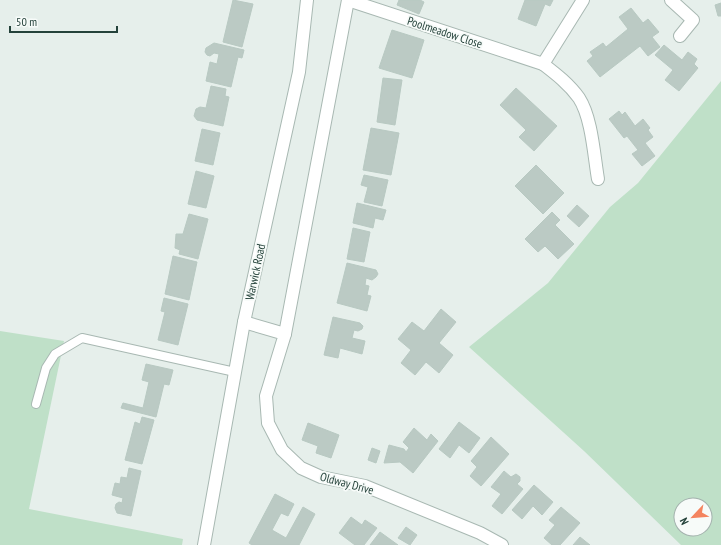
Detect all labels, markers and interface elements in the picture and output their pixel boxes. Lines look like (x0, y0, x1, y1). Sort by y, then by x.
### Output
scale bar (10, 8, 117, 34)
street label: Poolmeadow Close (406, 13, 484, 51)
text: 50 m (16, 14, 37, 29)
street label: Warwick Road (242, 243, 268, 301)
street label: Oldway Drive (319, 469, 376, 497)
north arrow (673, 497, 713, 537)
text: N (676, 516, 692, 527)

